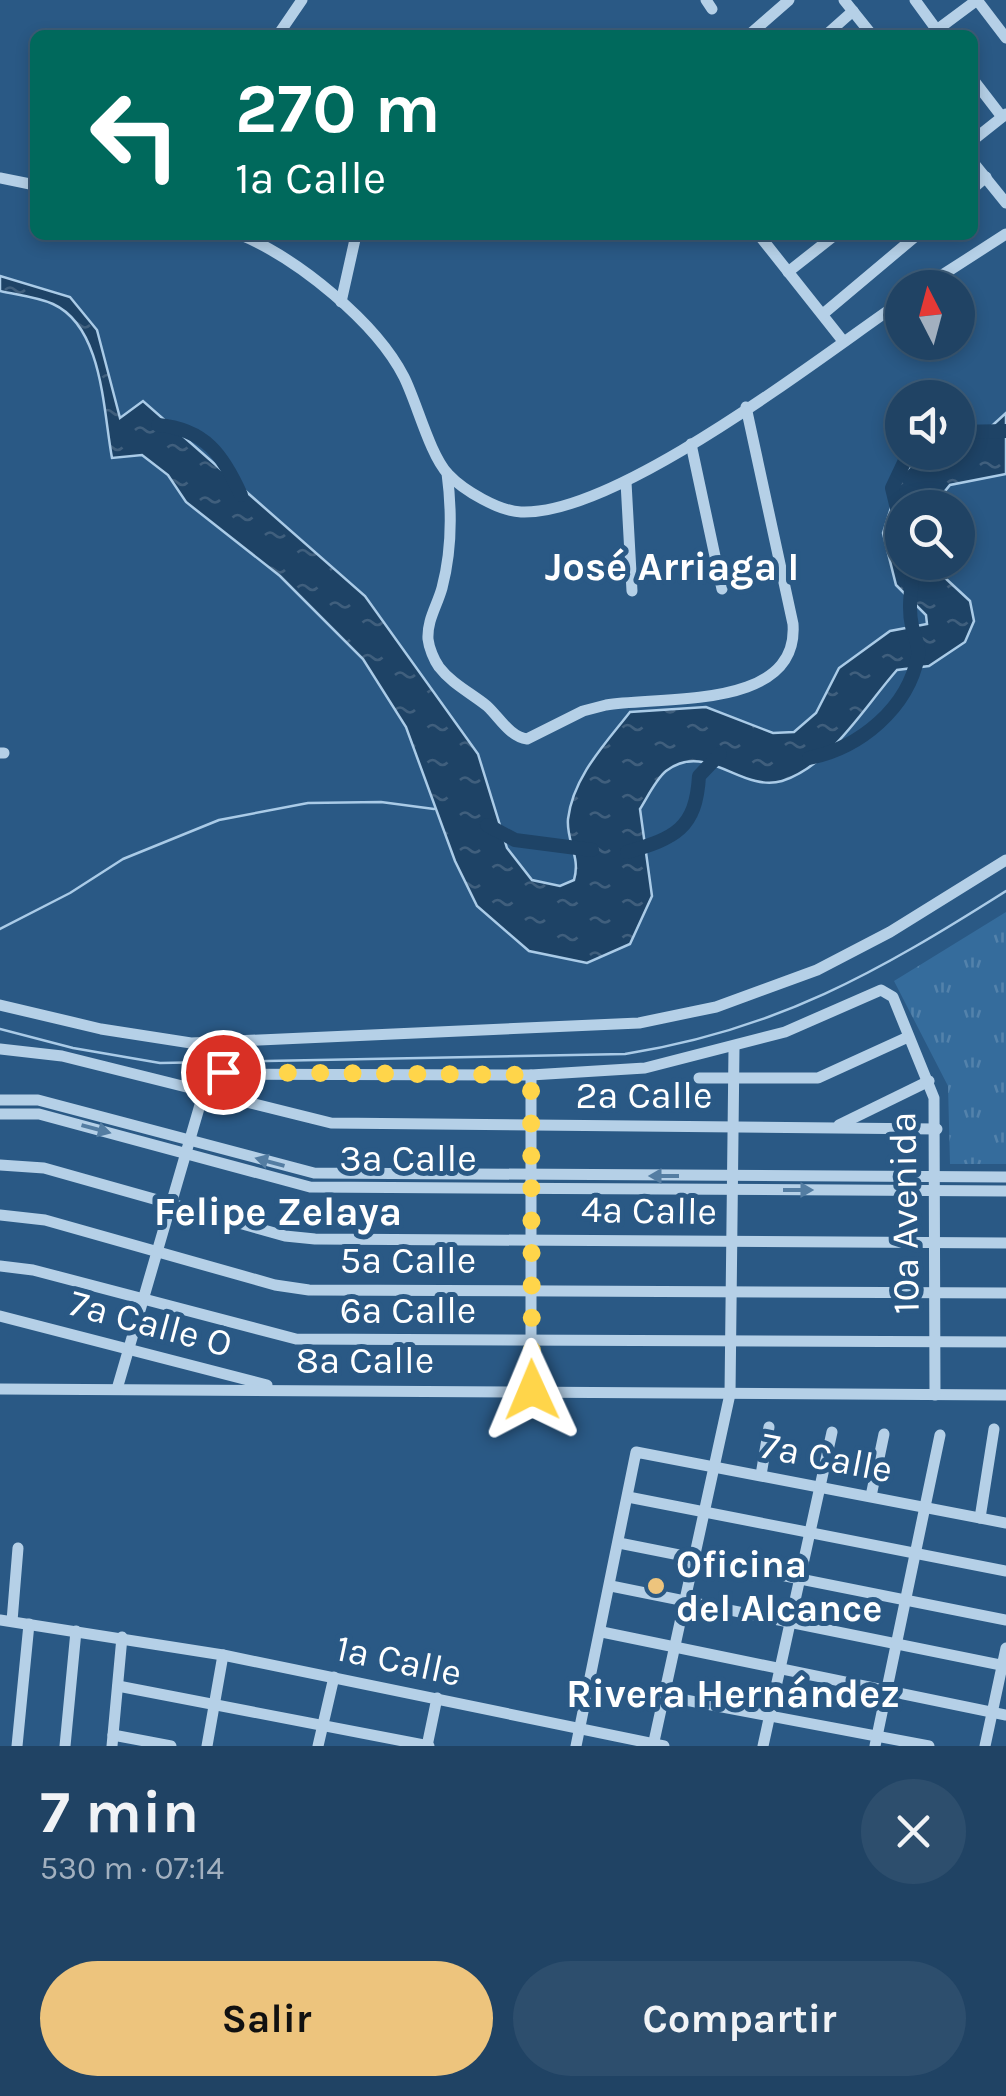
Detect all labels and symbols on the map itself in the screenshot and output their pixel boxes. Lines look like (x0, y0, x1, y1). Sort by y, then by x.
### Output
north arrow (885, 270, 975, 360)
district label: José Arriaga I (545, 543, 799, 590)
pin (181, 1030, 266, 1115)
street label: 2a Calle (576, 1073, 712, 1118)
street label: 10a Avenida (880, 1111, 929, 1315)
one-way arrow (80, 1122, 111, 1138)
street label: 3a Calle (339, 1136, 477, 1181)
one-way arrow (254, 1153, 285, 1169)
one-way arrow (647, 1168, 679, 1184)
one-way arrow (782, 1182, 814, 1198)
street label: 4a Calle (581, 1187, 717, 1234)
district label: Felipe Zelaya (154, 1188, 402, 1235)
street label: 5a Calle (340, 1238, 476, 1283)
street label: 7a Calle O (65, 1280, 237, 1367)
street label: 6a Calle (340, 1288, 476, 1333)
street label: 8a Calle (296, 1338, 434, 1383)
position arrow (480, 1338, 584, 1442)
street label: 7a Calle (757, 1423, 896, 1492)
place label: Oficina del Alcance (676, 1542, 882, 1631)
marker: Oficina del Alcance (645, 1575, 667, 1597)
street label: 1a Calle (332, 1625, 466, 1696)
district label: Rivera Hernández (566, 1670, 900, 1717)

